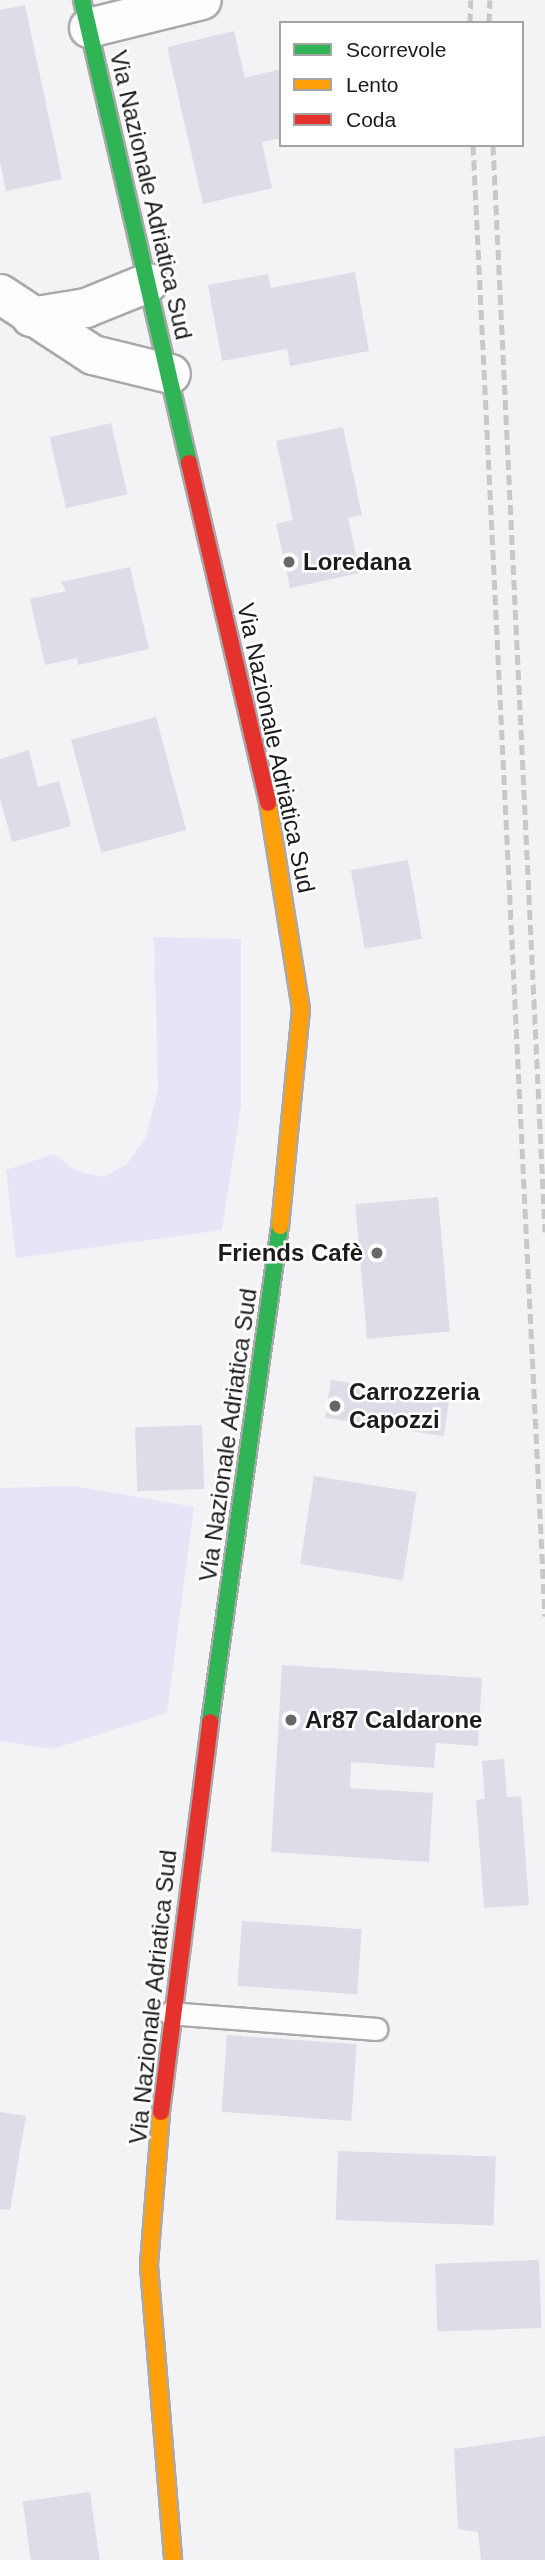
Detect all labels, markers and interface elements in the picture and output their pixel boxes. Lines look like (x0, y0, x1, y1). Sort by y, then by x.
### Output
legend (279, 21, 524, 147)
text: Scorrevole (346, 38, 446, 61)
street label: Via Nazionale Adriatica Sud (104, 47, 198, 343)
text: Lento (346, 73, 399, 96)
text: Coda (346, 108, 396, 131)
place label: Loredana (303, 548, 411, 576)
marker: Loredana (281, 554, 297, 570)
street label: Via Nazionale Adriatica Sud (231, 600, 321, 896)
place label: Friends Cafè (218, 1239, 363, 1267)
marker: Friends Cafè (369, 1245, 385, 1261)
street label: Via Nazionale Adriatica Sud (193, 1286, 263, 1584)
place label: Carrozzeria Capozzi (349, 1378, 480, 1434)
marker: Carrozzeria Capozzi (327, 1398, 343, 1414)
place label: Ar87 Caldarone (305, 1706, 482, 1734)
marker: Ar87 Caldarone (283, 1712, 299, 1728)
street label: Via Nazionale Adriatica Sud (123, 1848, 183, 2146)

